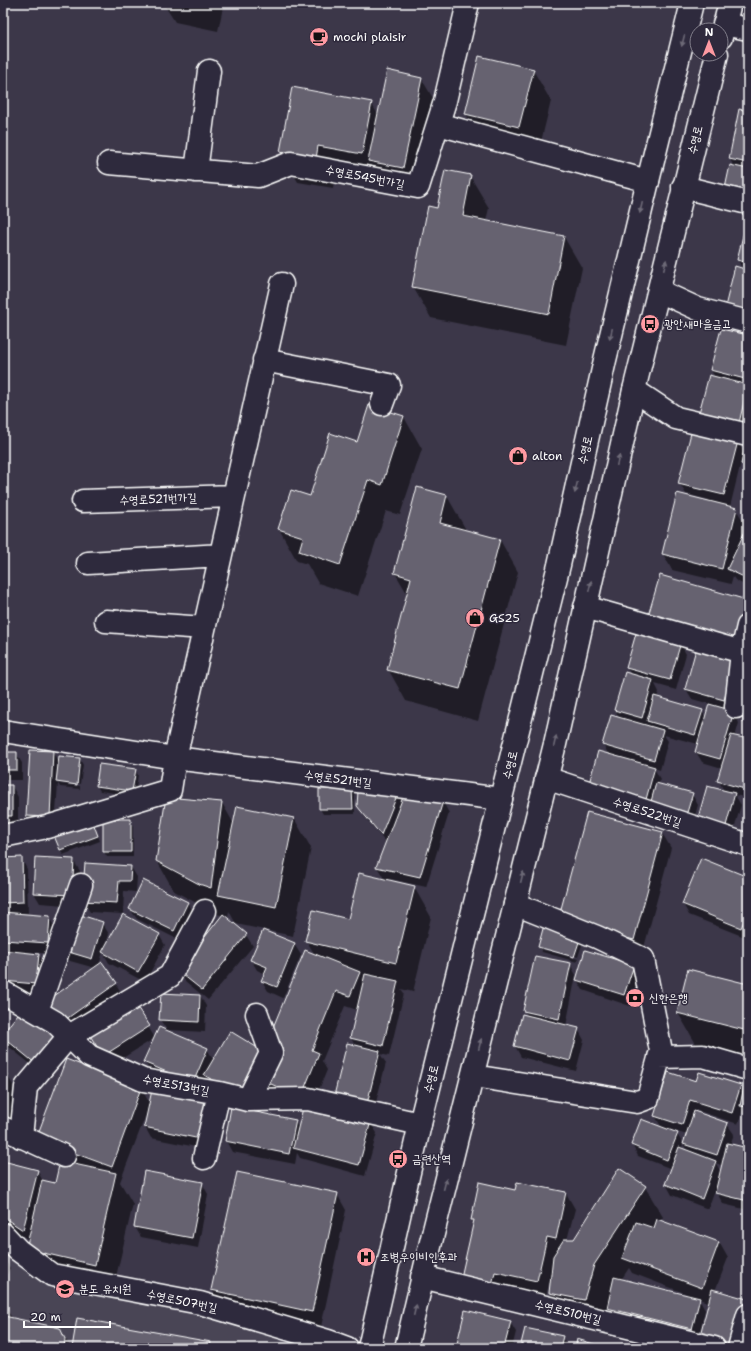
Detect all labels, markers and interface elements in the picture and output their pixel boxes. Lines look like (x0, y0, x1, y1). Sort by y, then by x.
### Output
north arrow (689, 22, 729, 62)
text: N (705, 25, 714, 40)
cafe icon: mochi plaisir (308, 26, 330, 48)
place label: mochi plaisir (333, 29, 407, 45)
one-way arrow (680, 35, 686, 47)
street label: 수영로 (684, 124, 706, 156)
street label: 수영로545번가길 (324, 161, 406, 193)
one-way arrow (638, 202, 644, 214)
one-way arrow (662, 259, 668, 271)
bus stop icon: 광안새마을금고 (639, 313, 661, 335)
place label: 광안새마을금고 (664, 316, 732, 332)
one-way arrow (608, 328, 614, 340)
street label: 수영로 (574, 434, 596, 466)
shop icon: alton (507, 445, 529, 467)
place label: alton (532, 448, 562, 464)
one-way arrow (616, 453, 622, 466)
one-way arrow (573, 482, 579, 494)
street label: 수영로521번가길 (119, 490, 197, 508)
one-way arrow (587, 580, 593, 592)
shop icon: GS25 (464, 607, 486, 629)
place label: GS25 (489, 610, 520, 626)
one-way arrow (553, 734, 559, 747)
street label: 수영로 (499, 749, 521, 781)
street label: 수영로521번길 (303, 767, 373, 791)
street label: 수영로522번길 (611, 793, 684, 831)
one-way arrow (519, 871, 525, 883)
bank icon: 신한은행 (624, 987, 646, 1009)
place label: 신한은행 (649, 990, 688, 1006)
one-way arrow (478, 1038, 484, 1050)
street label: 수영로 (420, 1063, 442, 1095)
street label: 수영로513번길 (141, 1071, 211, 1099)
bus stop icon: 금련산역 (387, 1148, 409, 1170)
place label: 금련산역 (412, 1151, 451, 1167)
one-way arrow (443, 1177, 449, 1190)
hospital icon: 조병우이비인후과 (355, 1246, 377, 1268)
place label: 조병우이비인후과 (380, 1249, 458, 1265)
school or university icon: 분도 유치원 (54, 1278, 76, 1300)
place label: 분도 유치원 (79, 1281, 131, 1297)
street label: 수영로507번길 (145, 1286, 219, 1316)
street label: 수영로510번길 (533, 1296, 603, 1328)
scale bar (24, 1303, 110, 1329)
one-way arrow (412, 1304, 418, 1316)
text: 20 m (30, 1309, 61, 1325)

